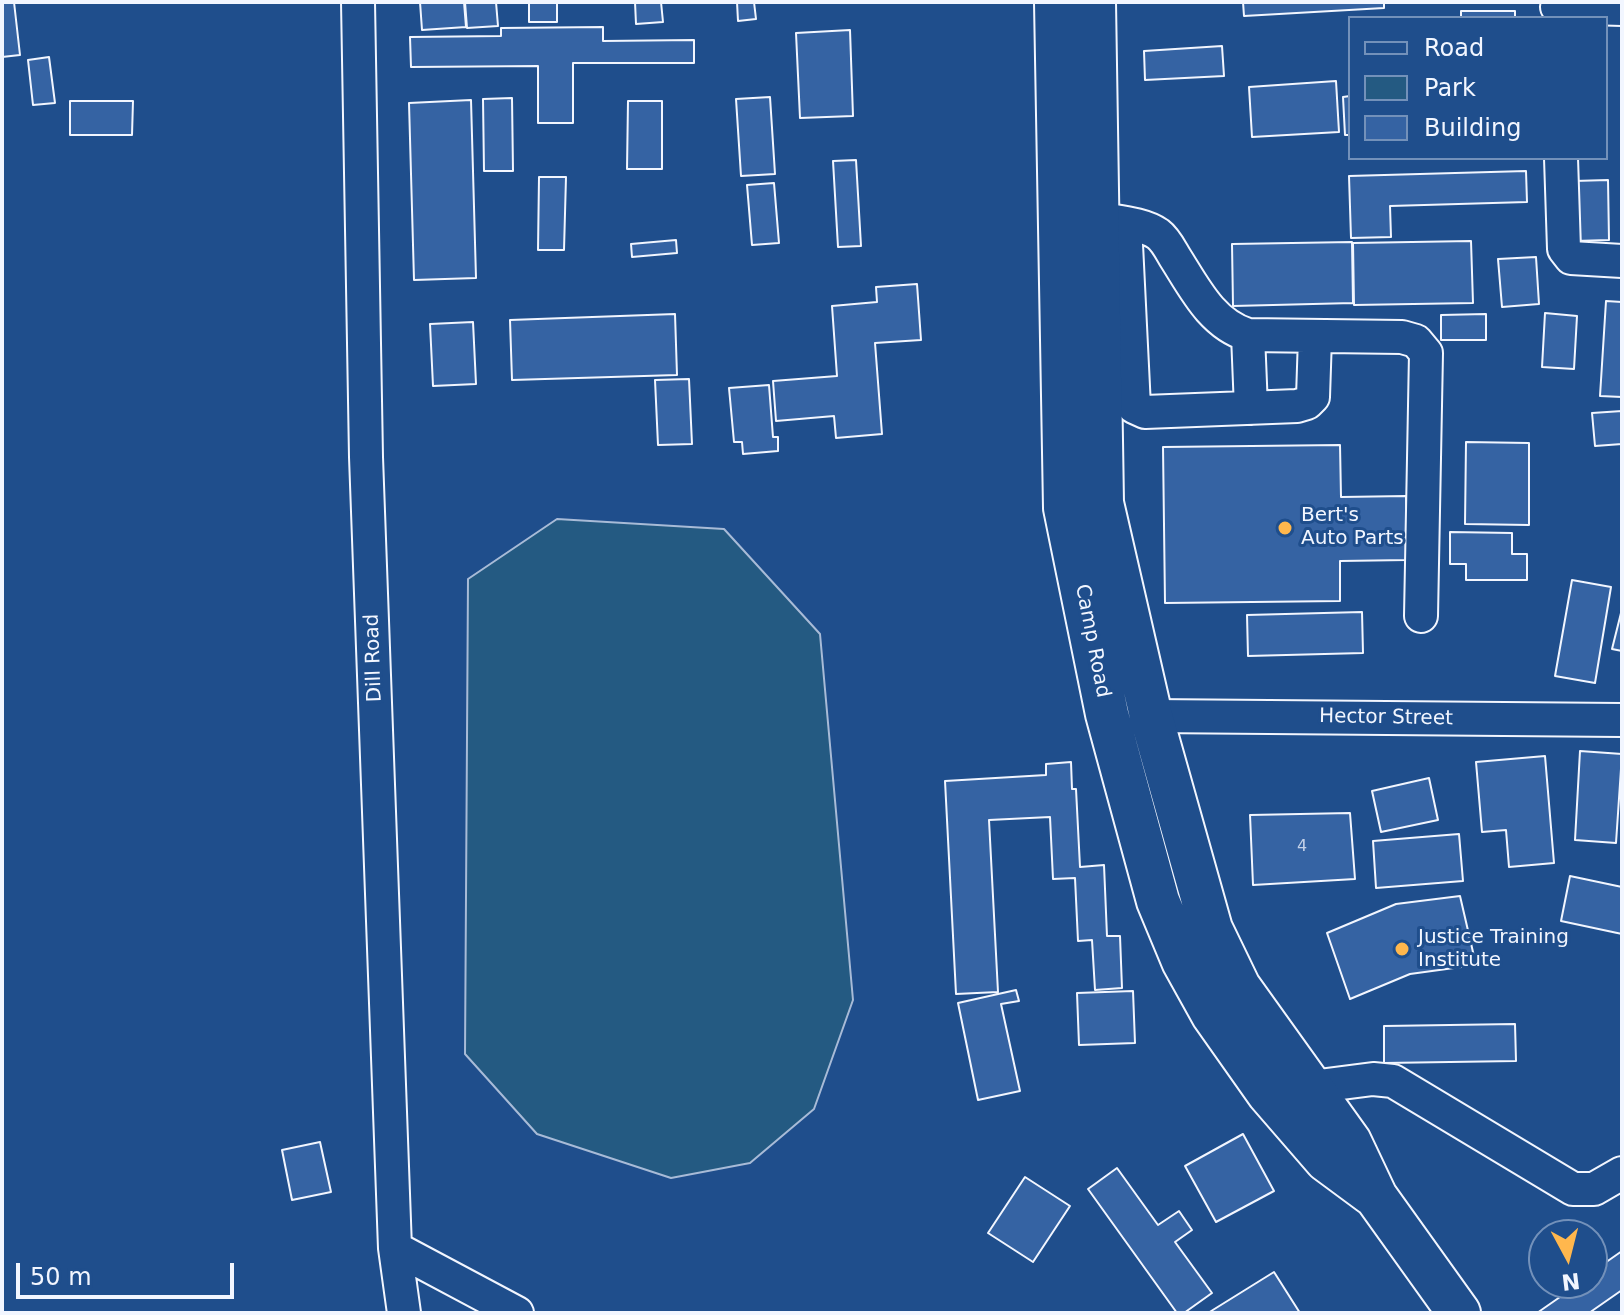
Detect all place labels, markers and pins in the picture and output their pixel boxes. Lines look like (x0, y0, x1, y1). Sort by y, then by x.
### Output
place label: Bert's Auto Parts (1301, 504, 1404, 551)
marker: Bert's Auto Parts (1276, 519, 1294, 537)
place label: Justice Training Institute (1418, 926, 1569, 973)
marker: Justice Training Institute (1393, 940, 1411, 958)

